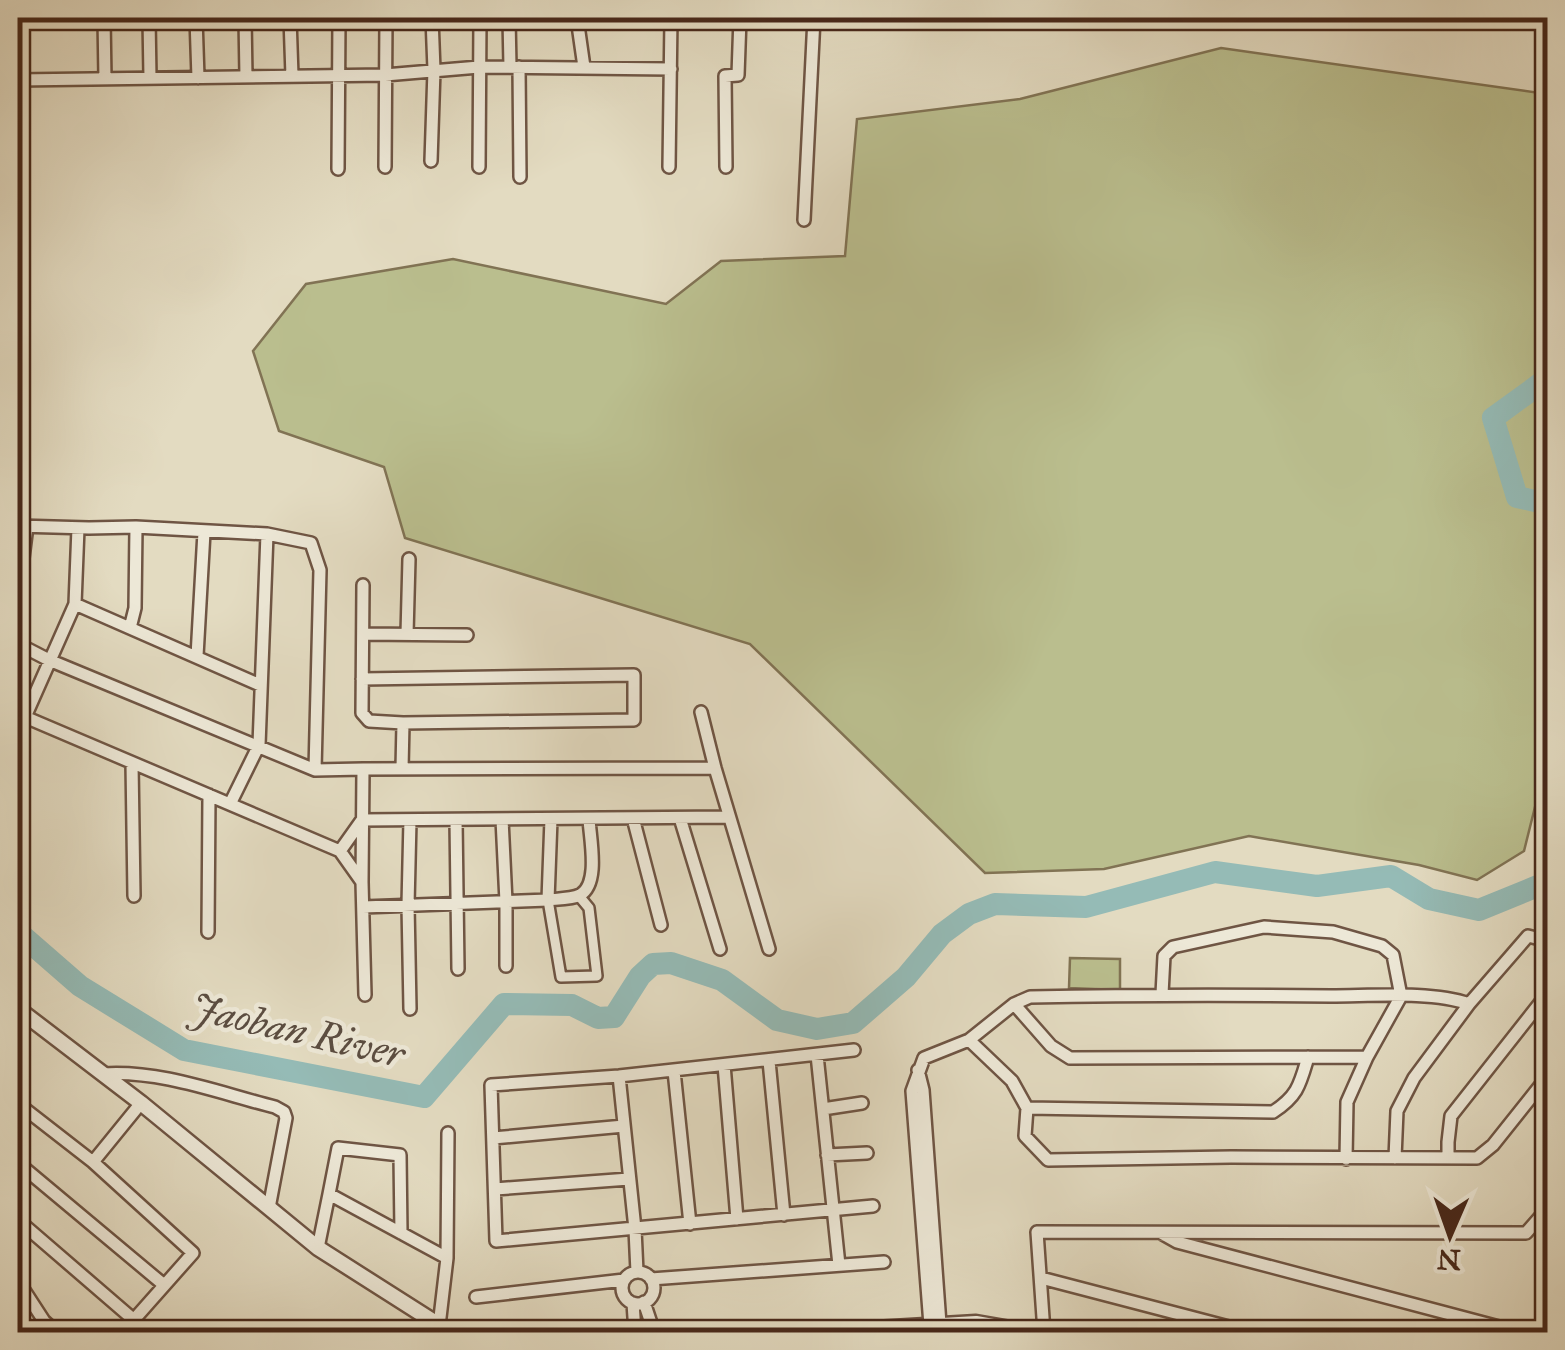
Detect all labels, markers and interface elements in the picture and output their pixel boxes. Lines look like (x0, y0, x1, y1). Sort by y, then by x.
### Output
water label: Jaoban River (185, 982, 411, 1079)
north arrow (1400, 1185, 1500, 1285)
text: N (1436, 1242, 1462, 1277)

